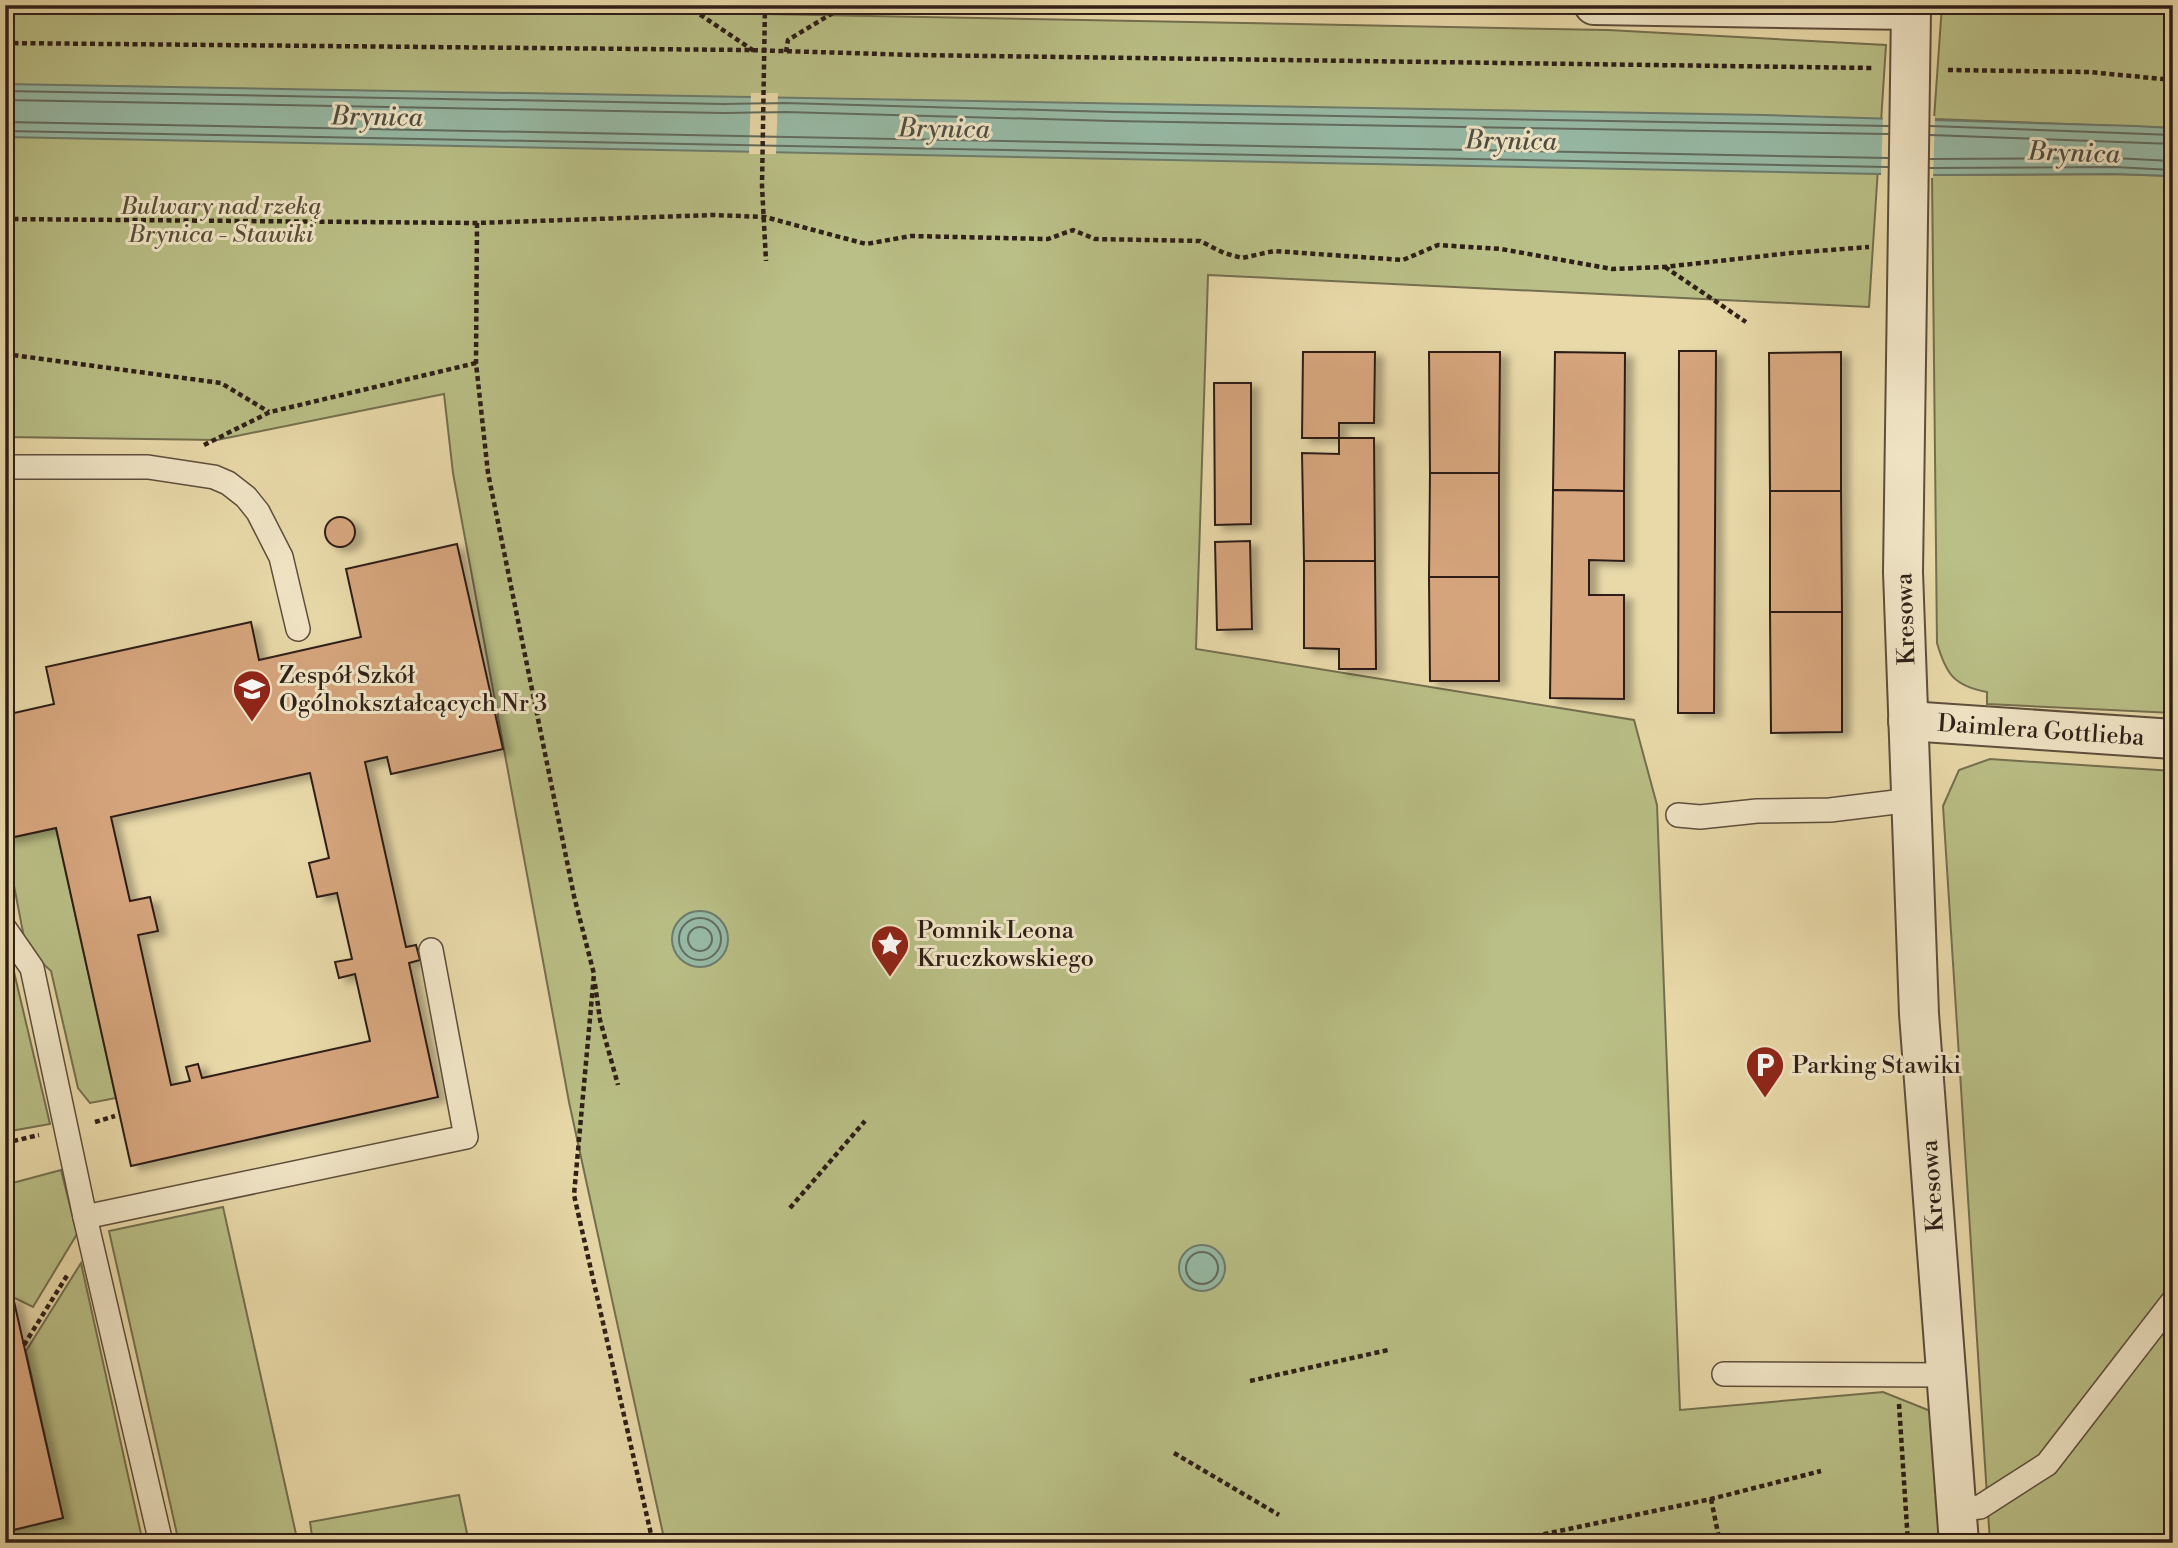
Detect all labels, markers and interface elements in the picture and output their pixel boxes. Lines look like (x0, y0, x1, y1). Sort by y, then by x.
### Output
water label: Brynica (330, 100, 424, 134)
water label: Brynica (897, 112, 991, 146)
water label: Brynica (1464, 124, 1558, 158)
water label: Brynica (2027, 135, 2121, 171)
park label: Bulwary nad rzeką Brynica - Stawiki (120, 192, 322, 250)
street label: Kresowa (1889, 572, 1923, 666)
place label: Zespół Szkół Ogólnokształcących Nr 3 (279, 661, 547, 719)
school or university icon: Zespół Szkół Ogólnokształcących Nr 3 (231, 668, 273, 723)
street label: Daimlera Gottlieba (1936, 709, 2146, 753)
place label: Pomnik Leona Kruczkowskiego (917, 916, 1094, 974)
place icon: Pomnik Leona Kruczkowskiego (869, 923, 911, 978)
parking icon: Parking Stawiki (1744, 1044, 1786, 1099)
place label: Parking Stawiki (1792, 1051, 1961, 1081)
street label: Kresowa (1915, 1138, 1951, 1233)

